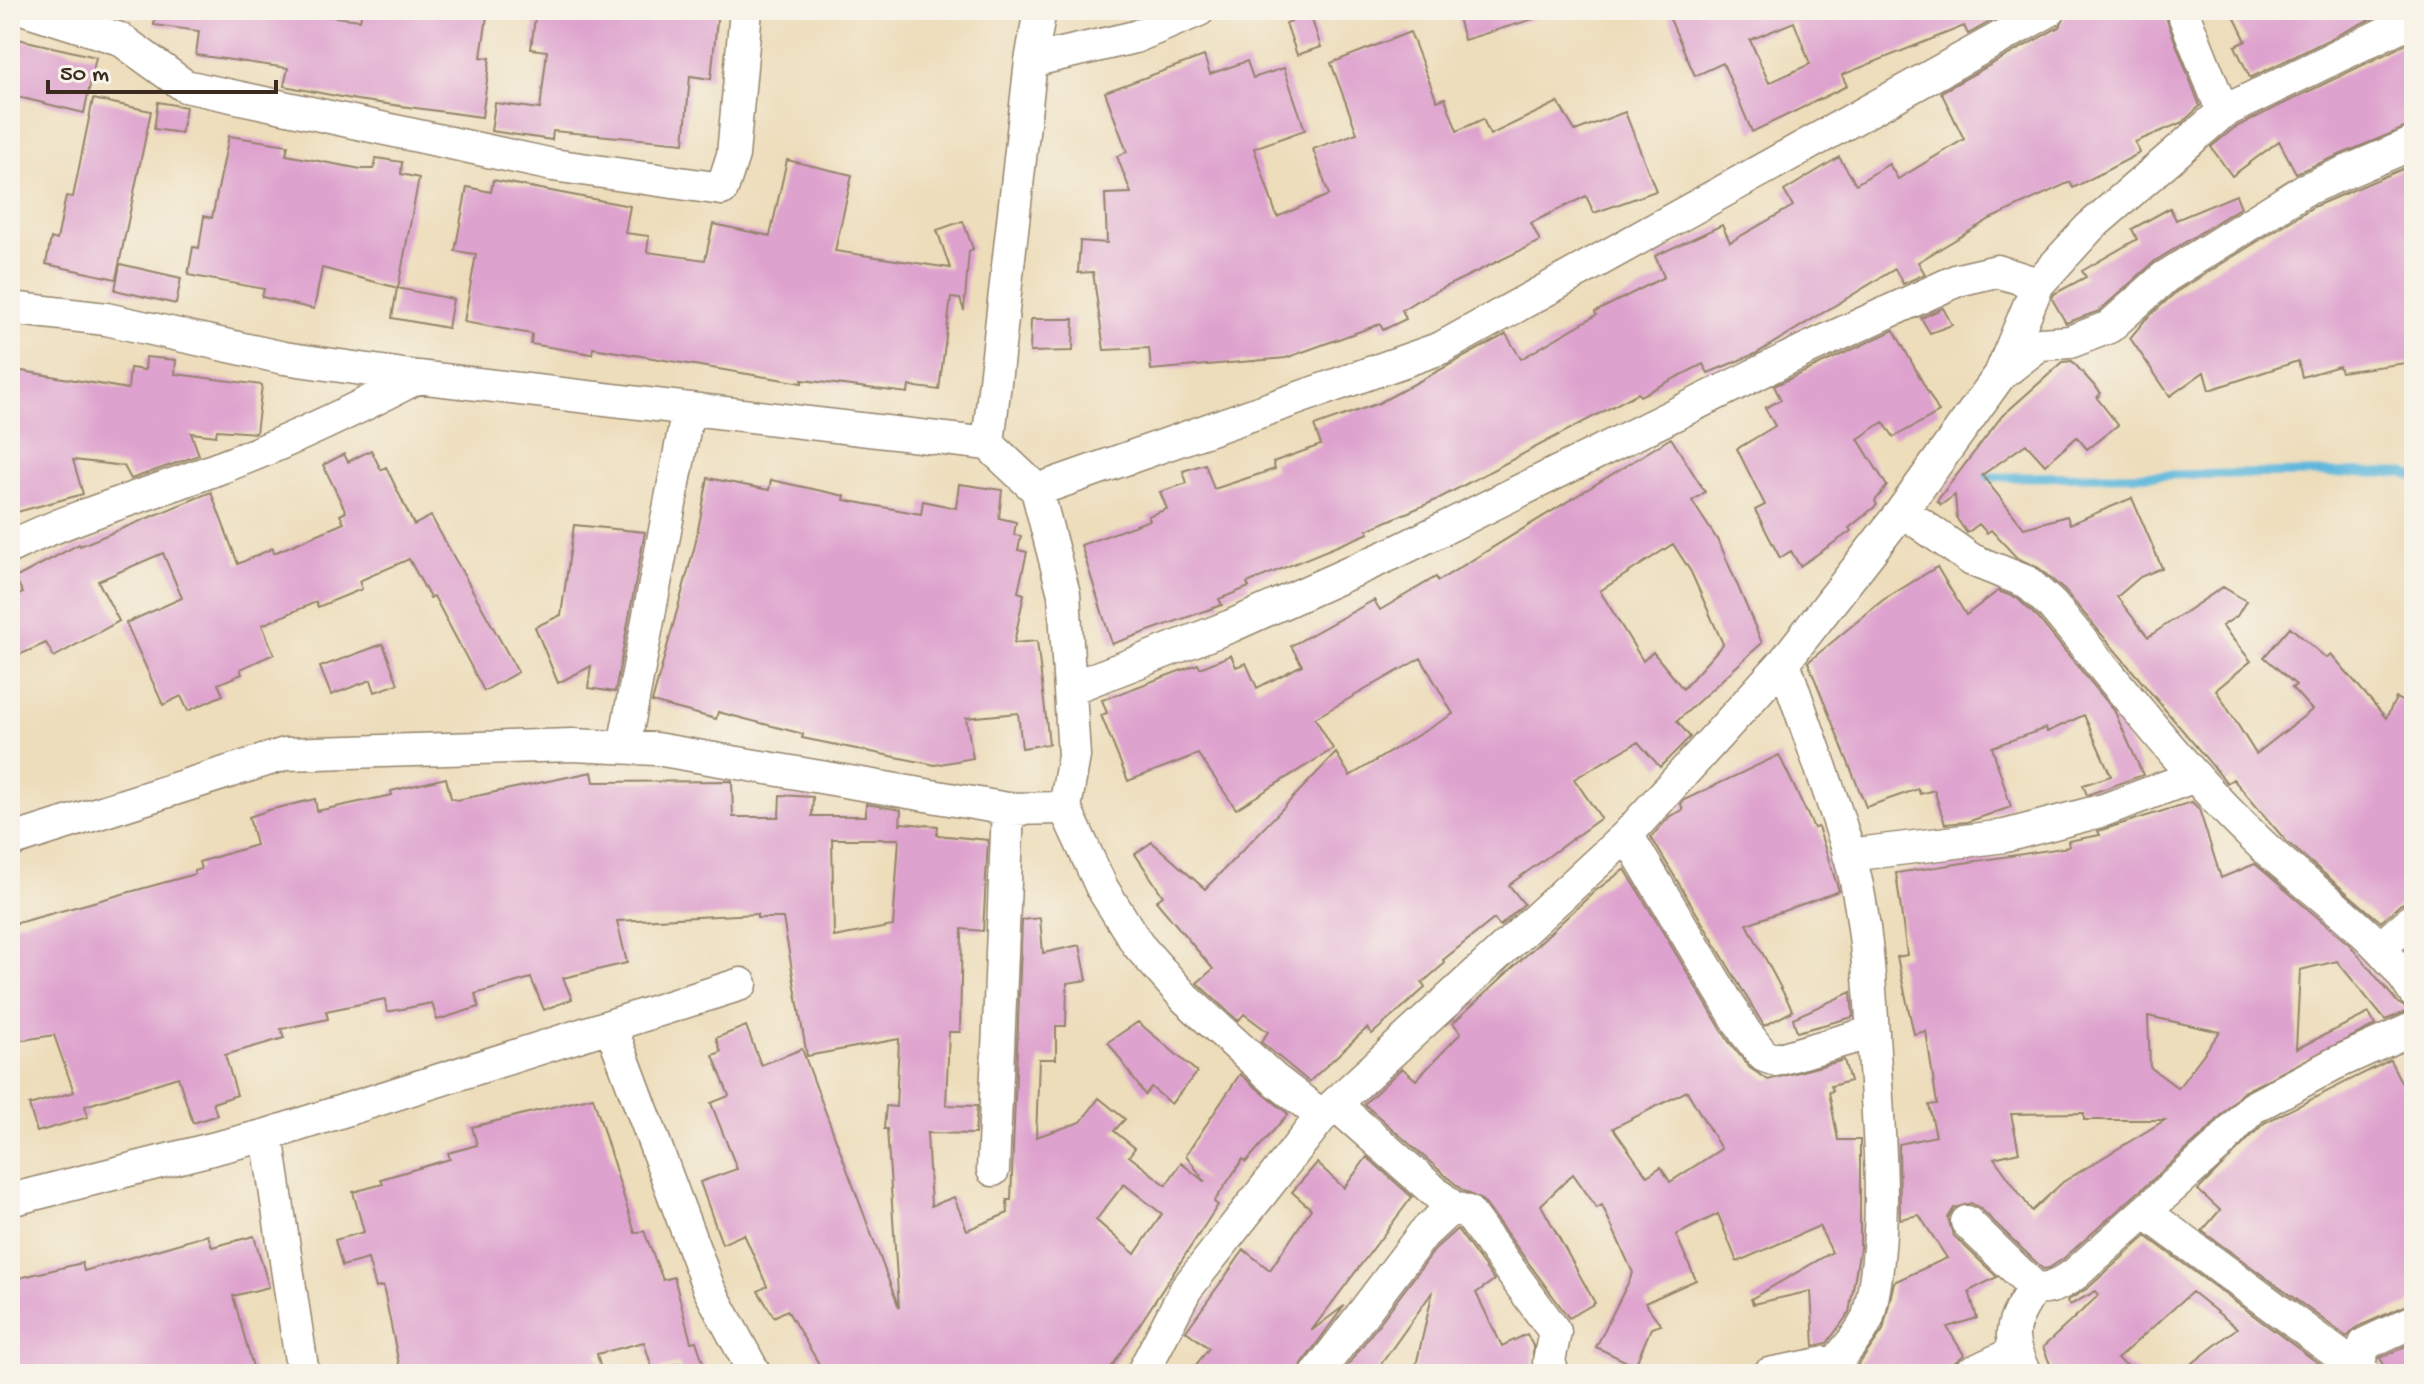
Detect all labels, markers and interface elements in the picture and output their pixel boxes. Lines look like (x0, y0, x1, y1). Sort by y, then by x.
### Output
scale bar (48, 44, 276, 94)
text: 50 m (60, 61, 109, 90)

